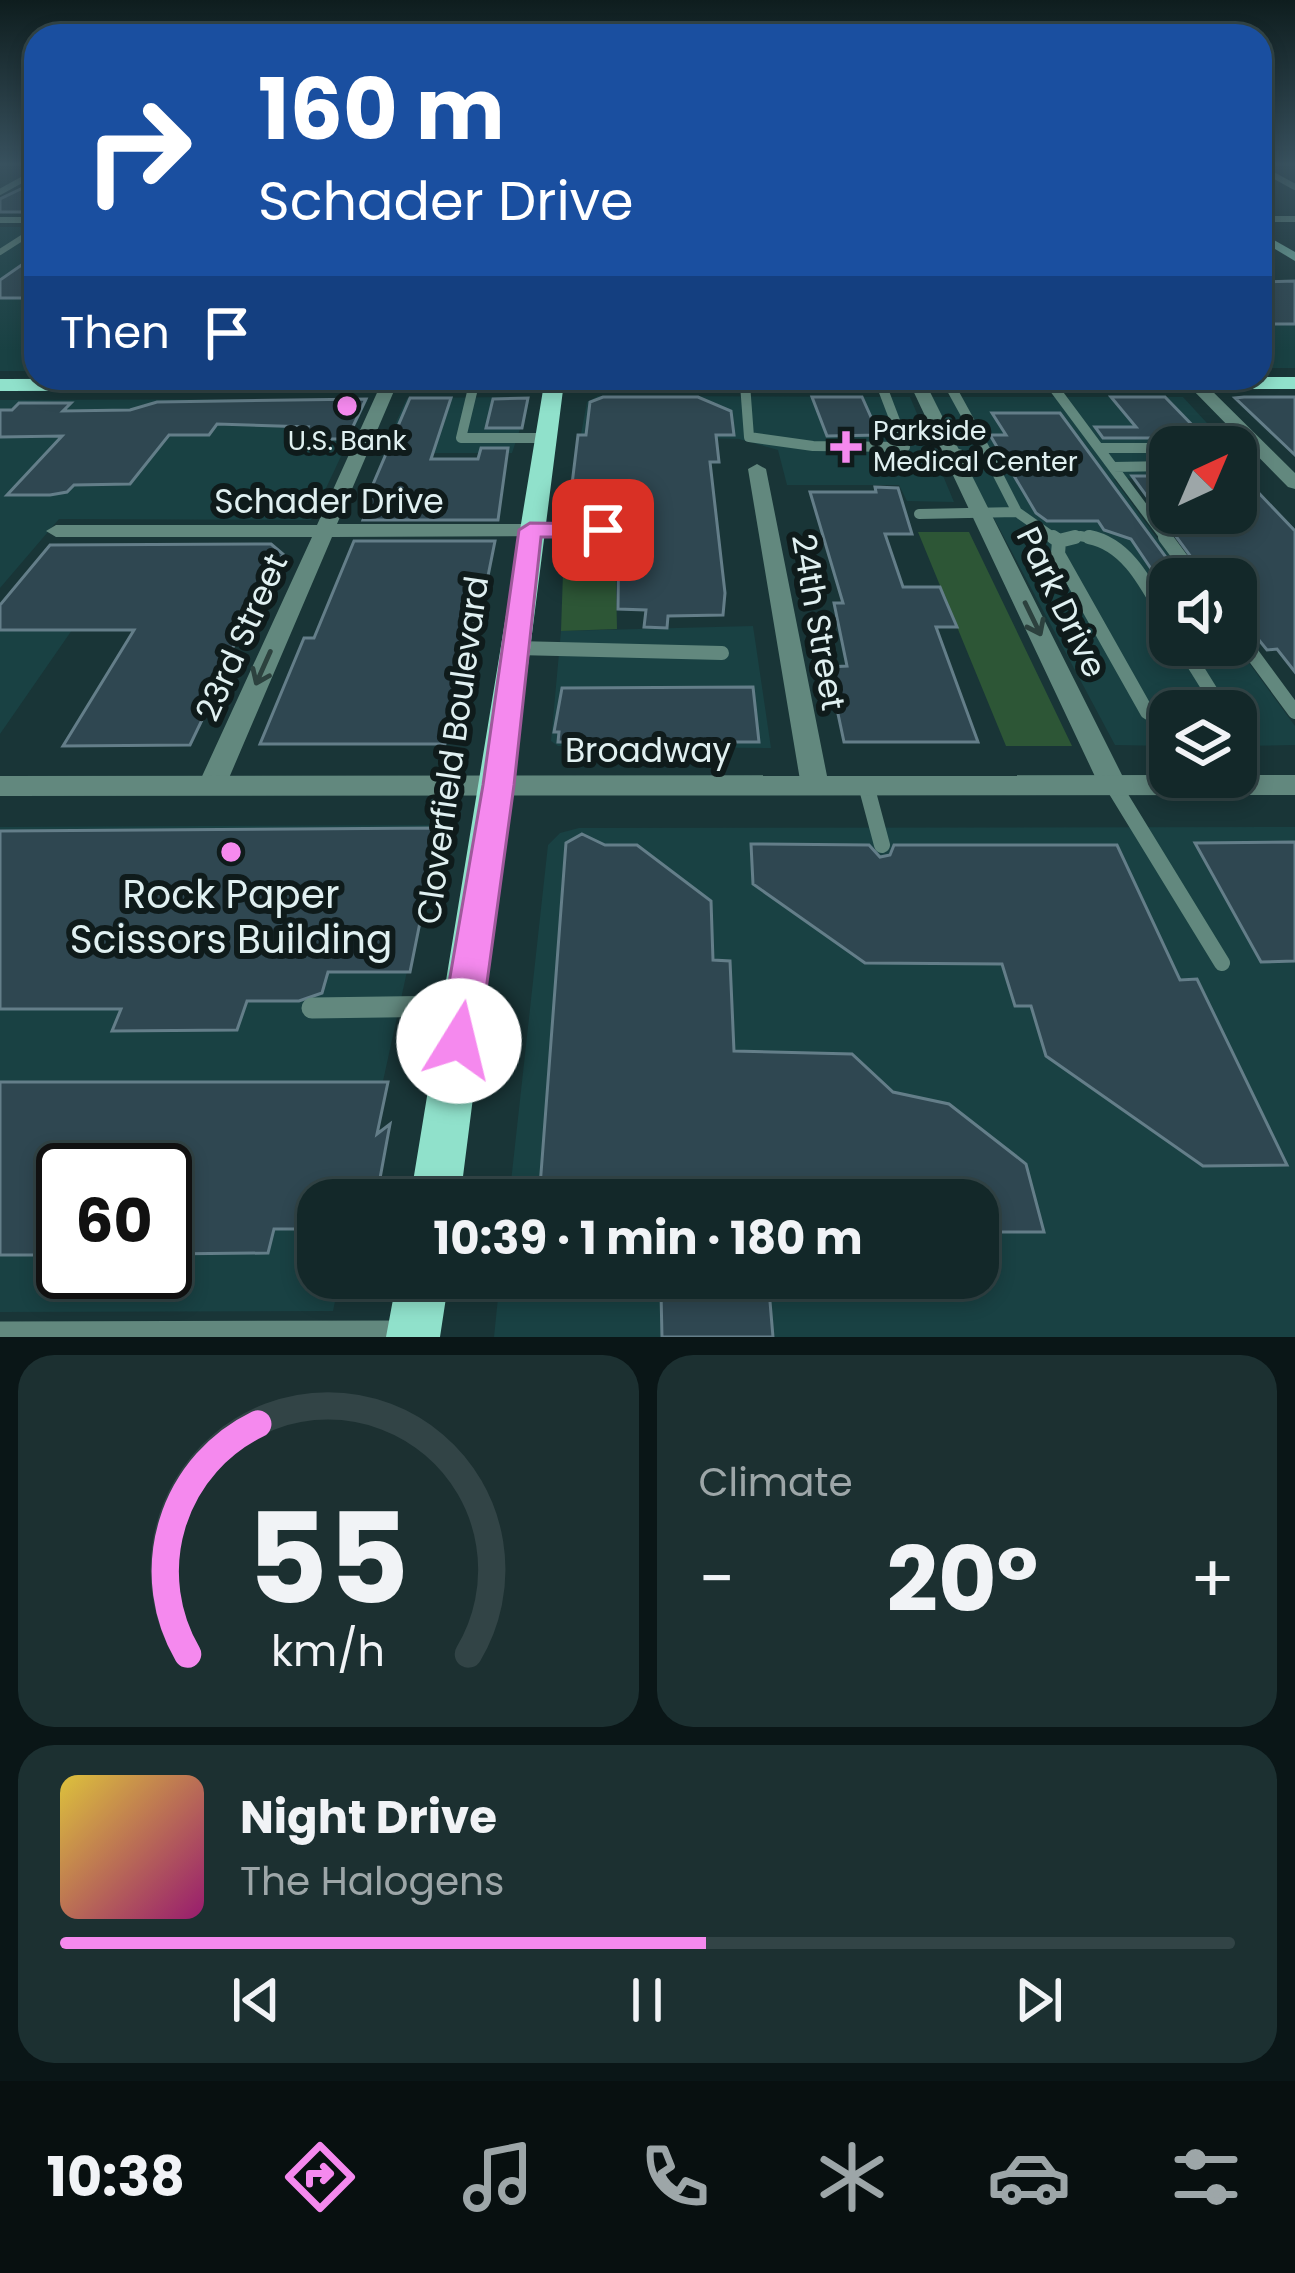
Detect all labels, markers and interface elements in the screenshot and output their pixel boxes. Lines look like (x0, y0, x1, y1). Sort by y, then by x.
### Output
text: 160 m (258, 51, 505, 168)
icon: right (60, 72, 216, 228)
text: Schader Drive (258, 163, 633, 239)
icon: arrive (194, 300, 260, 366)
text: Then (60, 301, 170, 364)
marker: U.S. Bank (334, 393, 360, 419)
place label: Parkside Medical Center (873, 412, 1078, 480)
place label: U.S. Bank (288, 422, 406, 459)
north arrow (1149, 426, 1257, 534)
map controls (1149, 426, 1257, 798)
marker: Parkside Medical Center (830, 431, 862, 463)
street label: Schader Drive (214, 478, 444, 525)
pin (552, 479, 654, 581)
icon: arrive (570, 497, 636, 563)
street label: Park Drive (1005, 519, 1118, 685)
street label: 24th Street (780, 530, 857, 714)
street label: 23rd Street (184, 546, 299, 728)
button: sound (1149, 558, 1257, 666)
street label: Cloverfield Boulevard (405, 573, 500, 927)
one-way arrow (1023, 600, 1045, 636)
one-way arrow (251, 649, 273, 685)
button: layers (1149, 690, 1257, 798)
street label: Broadway (565, 727, 732, 774)
marker: Rock Paper Scissors Building (218, 839, 244, 865)
place label: Rock Paper Scissors Building (70, 867, 392, 967)
position arrow (396, 978, 522, 1104)
speed limit sign: 60 (36, 1143, 192, 1299)
text: 10:39 · 1 min · 180 m (433, 1207, 863, 1270)
text: Climate (699, 1455, 853, 1510)
text: 55 (247, 1472, 409, 1647)
text: 20° (887, 1516, 1038, 1643)
text: − (699, 1533, 735, 1625)
text: + (1190, 1533, 1235, 1625)
text: km/h (271, 1621, 385, 1681)
text: Night Drive (240, 1786, 497, 1849)
text: The Halogens (240, 1854, 504, 1909)
icon: previous (223, 1967, 289, 2033)
icon: pause (614, 1967, 680, 2033)
icon: next (1006, 1967, 1072, 2033)
icon: directions (278, 2135, 362, 2219)
icon: music (456, 2135, 540, 2219)
icon: phone (633, 2135, 717, 2219)
icon: climate (810, 2135, 894, 2219)
icon: car (987, 2135, 1071, 2219)
icon: filters (1164, 2135, 1248, 2219)
text: 10:38 (47, 2139, 185, 2215)

